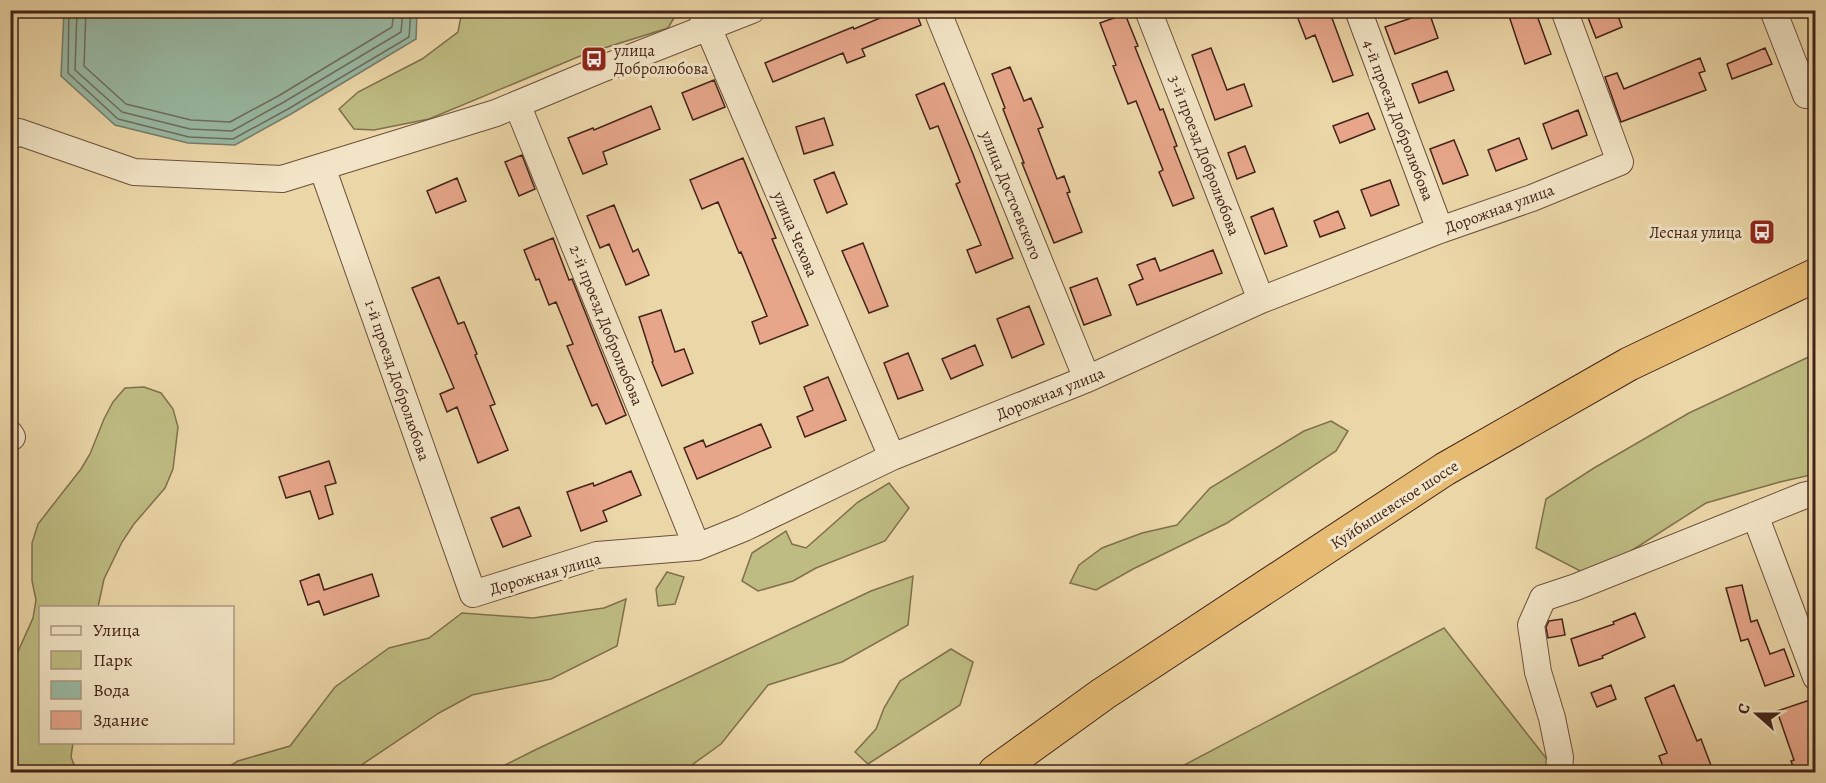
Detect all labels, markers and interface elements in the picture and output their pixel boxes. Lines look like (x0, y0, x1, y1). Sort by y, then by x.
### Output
street label: 4-й проезд Добролюбова (1357, 37, 1439, 205)
place label: улица Добролюбова (613, 40, 709, 80)
bus stop icon: улица Добролюбова (579, 44, 609, 74)
street label: 3-й проезд Добролюбова (1163, 72, 1245, 239)
street label: улица Достоевского (975, 127, 1047, 263)
street label: Дорожная улица (1442, 179, 1558, 239)
street label: улица Чехова (767, 187, 823, 281)
bus stop icon: Лесная улица (1747, 217, 1777, 247)
place label: Лесная улица (1649, 222, 1743, 244)
street label: 2-й проезд Добролюбова (564, 242, 649, 410)
street label: 1-й проезд Добролюбова (359, 297, 435, 465)
street label: Дорожная улица (993, 362, 1108, 426)
street label: Куйбышевское шоссе (1326, 455, 1463, 555)
street label: Дорожная улица (487, 547, 604, 600)
legend (39, 606, 234, 744)
text: Улица (93, 618, 141, 642)
text: Парк (93, 648, 133, 672)
text: Вода (93, 678, 131, 702)
north arrow (1727, 684, 1787, 744)
text: С (1732, 700, 1756, 718)
text: Здание (93, 708, 149, 732)

